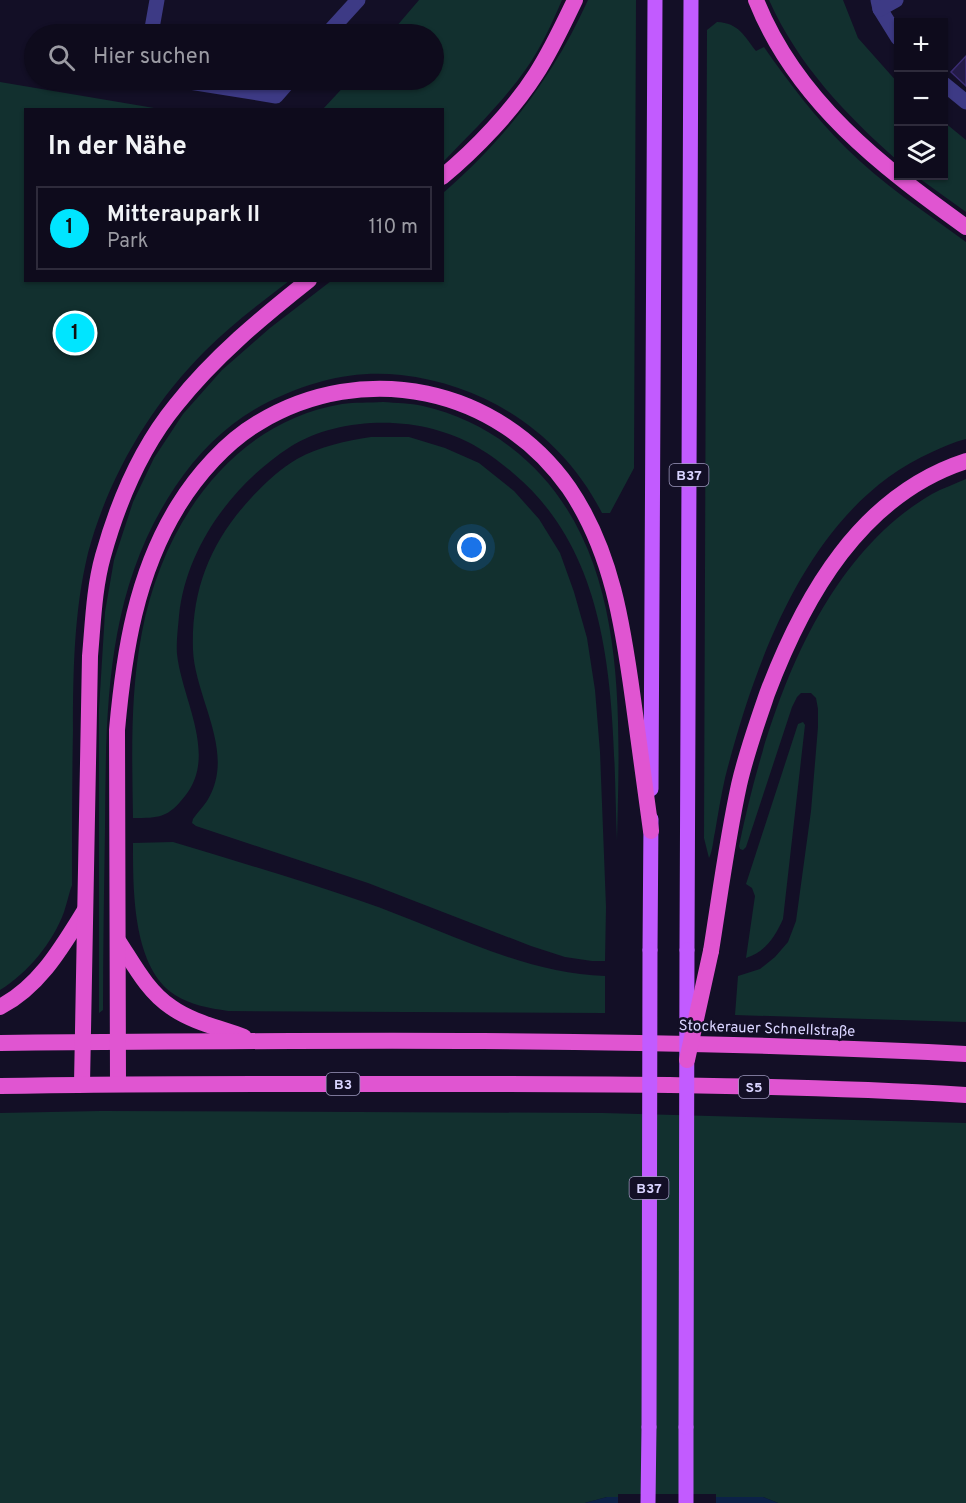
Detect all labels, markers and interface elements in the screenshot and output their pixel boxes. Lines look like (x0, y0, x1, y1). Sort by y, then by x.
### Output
map controls (894, 18, 948, 180)
button: + (894, 18, 948, 72)
search box (24, 24, 444, 90)
icon: search (45, 41, 78, 74)
text: Hier suchen (93, 44, 210, 71)
button: − (894, 72, 948, 126)
button: layers (894, 126, 948, 180)
text: In der Nähe (48, 131, 187, 164)
text: Mitteraupark II (107, 202, 260, 229)
text: 1 (66, 215, 74, 241)
text: 110 m (369, 215, 418, 241)
text: Park (107, 229, 148, 255)
pin: 1 (56, 310, 94, 356)
road number: B37 (670, 464, 708, 486)
your location (457, 533, 486, 562)
street label: Stockerauer Schnellstraße (678, 1017, 856, 1042)
road number: B3 (326, 1073, 360, 1095)
road number: S5 (739, 1076, 769, 1098)
road number: B37 (630, 1177, 668, 1199)

